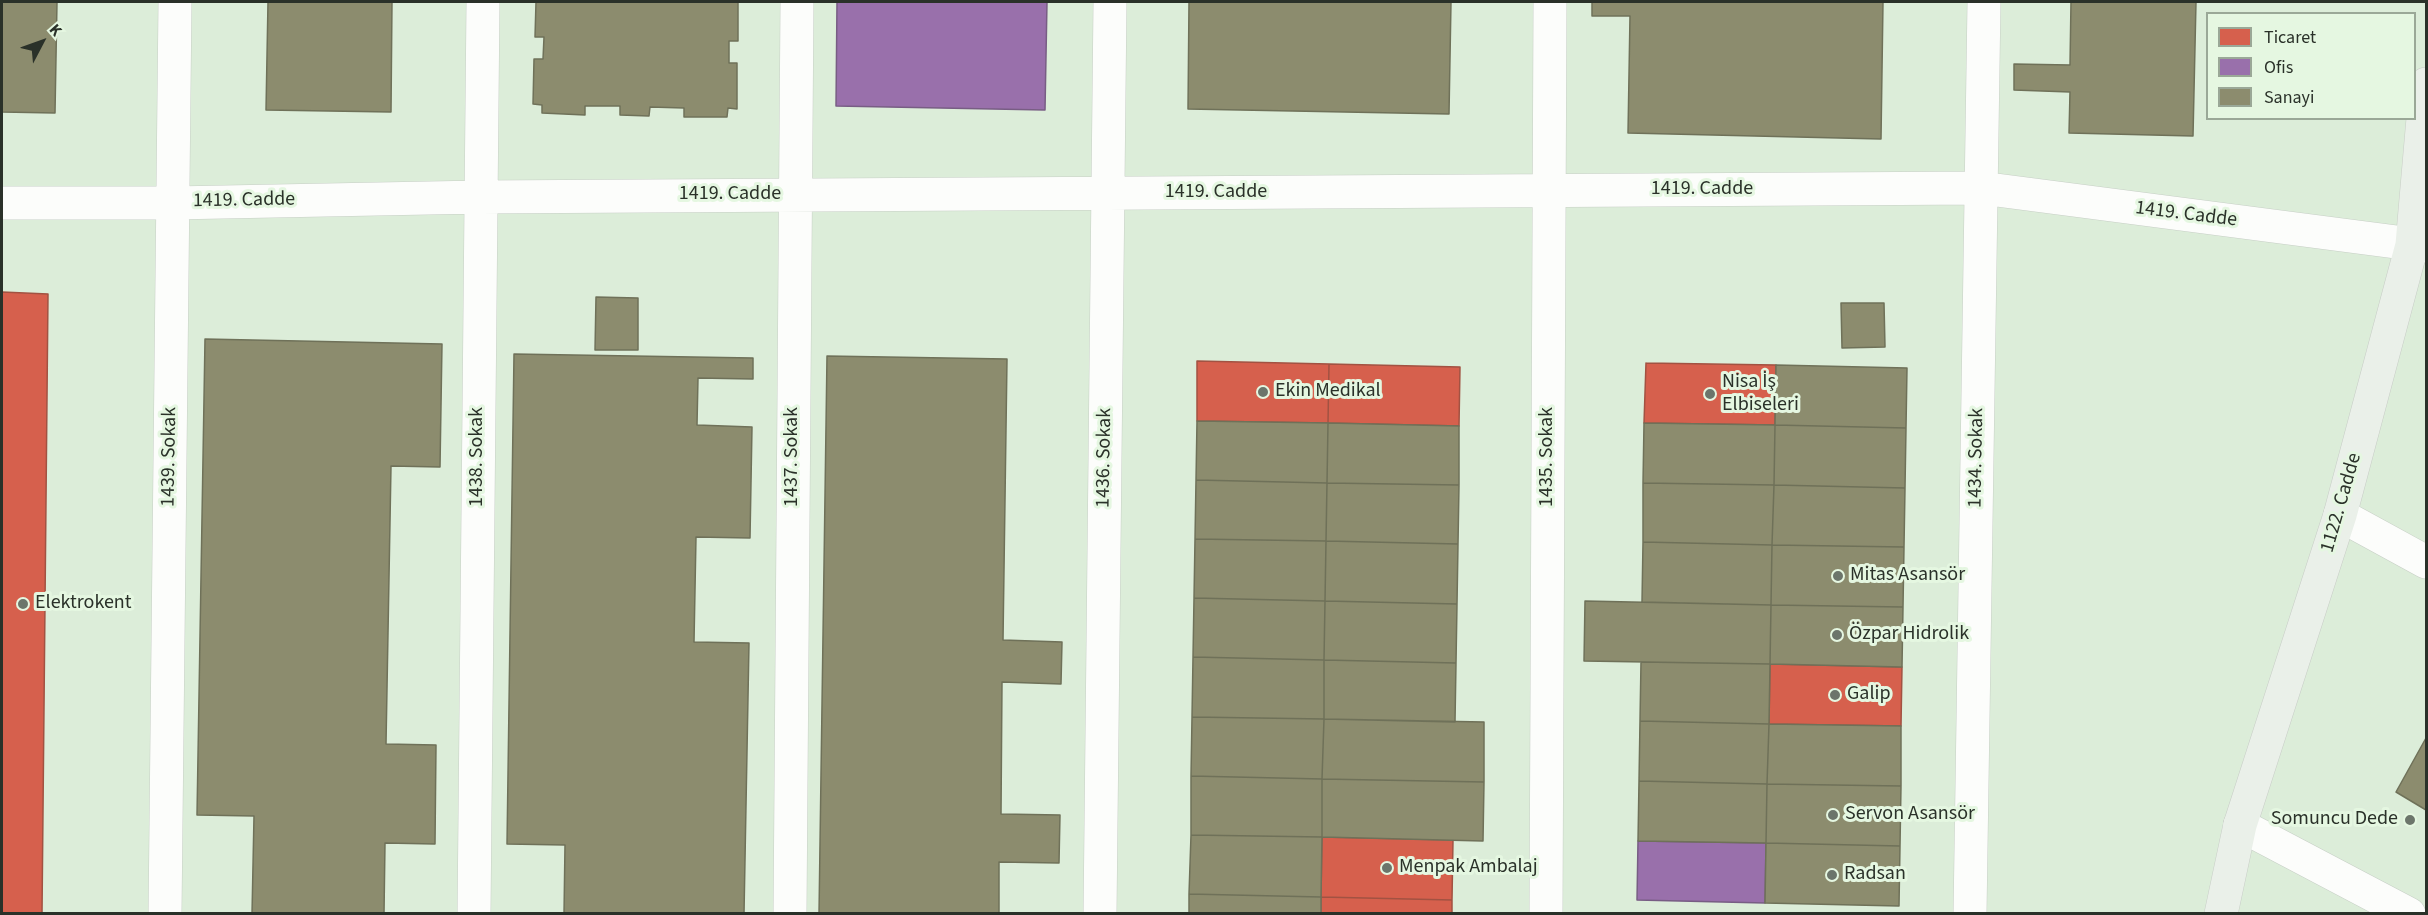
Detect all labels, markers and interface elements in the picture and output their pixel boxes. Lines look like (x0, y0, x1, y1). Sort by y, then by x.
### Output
north arrow (12, 12, 72, 72)
legend (2206, 12, 2416, 120)
text: K (44, 19, 67, 41)
text: Ticaret (2264, 25, 2316, 50)
text: Ofis (2264, 55, 2293, 80)
text: Sanayi (2264, 85, 2314, 110)
street label: 1419. Cadde (1651, 178, 1753, 202)
street label: 1419. Cadde (1165, 181, 1267, 205)
street label: 1419. Cadde (679, 183, 781, 207)
street label: 1419. Cadde (193, 188, 295, 214)
street label: 1419. Cadde (2134, 197, 2238, 233)
place label: Nisa İş Elbiseleri (1722, 371, 1799, 418)
place label: Ekin Medikal (1275, 380, 1381, 404)
marker: Ekin Medikal (1256, 385, 1270, 399)
marker: Nisa İş Elbiseleri (1703, 387, 1717, 401)
street label: 1439. Sokak (157, 407, 183, 507)
street label: 1438. Sokak (466, 407, 490, 507)
street label: 1437. Sokak (781, 407, 805, 507)
street label: 1435. Sokak (1536, 407, 1560, 507)
street label: 1436. Sokak (1092, 408, 1118, 508)
street label: 1434. Sokak (1964, 408, 1990, 508)
street label: 1122. Cadde (2316, 450, 2368, 556)
place label: Mitas Asansör (1850, 564, 1965, 588)
marker: Mitas Asansör (1831, 569, 1845, 583)
place label: Elektrokent (35, 592, 132, 616)
marker: Elektrokent (16, 597, 30, 611)
place label: Özpar Hidrolik (1849, 623, 1969, 647)
marker: Özpar Hidrolik (1830, 628, 1844, 642)
place label: Galip (1847, 683, 1891, 707)
marker: Galip (1828, 688, 1842, 702)
place label: Servon Asansör (1845, 803, 1975, 827)
marker: Servon Asansör (1826, 808, 1840, 822)
place label: Somuncu Dede (2271, 808, 2398, 832)
marker: Somuncu Dede (2403, 813, 2417, 827)
place label: Menpak Ambalaj (1399, 856, 1538, 880)
marker: Menpak Ambalaj (1380, 861, 1394, 875)
place label: Radsan (1844, 863, 1906, 887)
marker: Radsan (1825, 868, 1839, 882)

